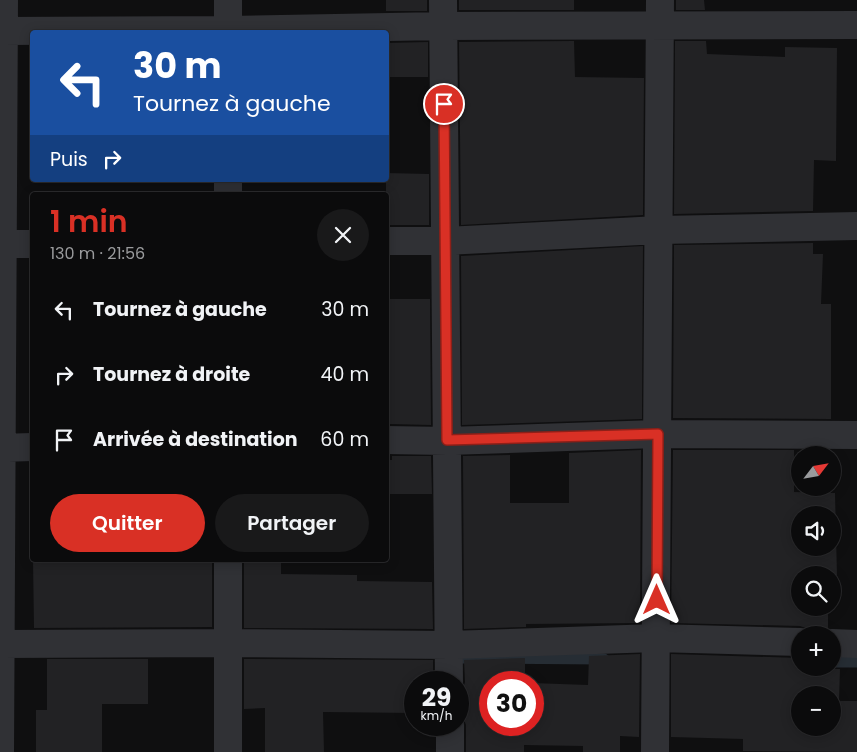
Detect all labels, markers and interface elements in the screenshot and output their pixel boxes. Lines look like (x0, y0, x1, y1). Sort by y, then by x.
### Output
text: 30 m (133, 41, 221, 90)
icon: left (50, 50, 115, 115)
pin (423, 83, 465, 125)
text: Tournez à gauche (133, 88, 331, 119)
icon: arrive (430, 90, 458, 118)
icon: right (98, 145, 126, 173)
text: Puis (50, 146, 88, 173)
text: 1 min (50, 200, 128, 243)
button: close (317, 209, 369, 261)
text: 130 m · 21:56 (50, 242, 145, 265)
icon: left (50, 296, 78, 324)
text: Tournez à gauche (93, 296, 267, 323)
text: 30 m (321, 296, 369, 323)
icon: right (50, 361, 78, 389)
text: Tournez à droite (93, 361, 250, 388)
text: 40 m (320, 361, 369, 388)
icon: arrive (50, 426, 78, 454)
text: Arrivée à destination (93, 426, 298, 453)
text: 60 m (320, 426, 369, 453)
north arrow (791, 446, 841, 496)
map controls (791, 446, 841, 736)
button: Quitter (50, 494, 205, 552)
button: Partager (215, 494, 369, 552)
button: sound (791, 506, 841, 556)
button: search (791, 566, 841, 616)
position arrow (630, 573, 682, 625)
button: + (791, 626, 841, 676)
speed limit sign: 30 (479, 671, 544, 736)
text: 29 (422, 680, 451, 715)
button: − (791, 686, 841, 736)
text: km/h (421, 707, 452, 724)

